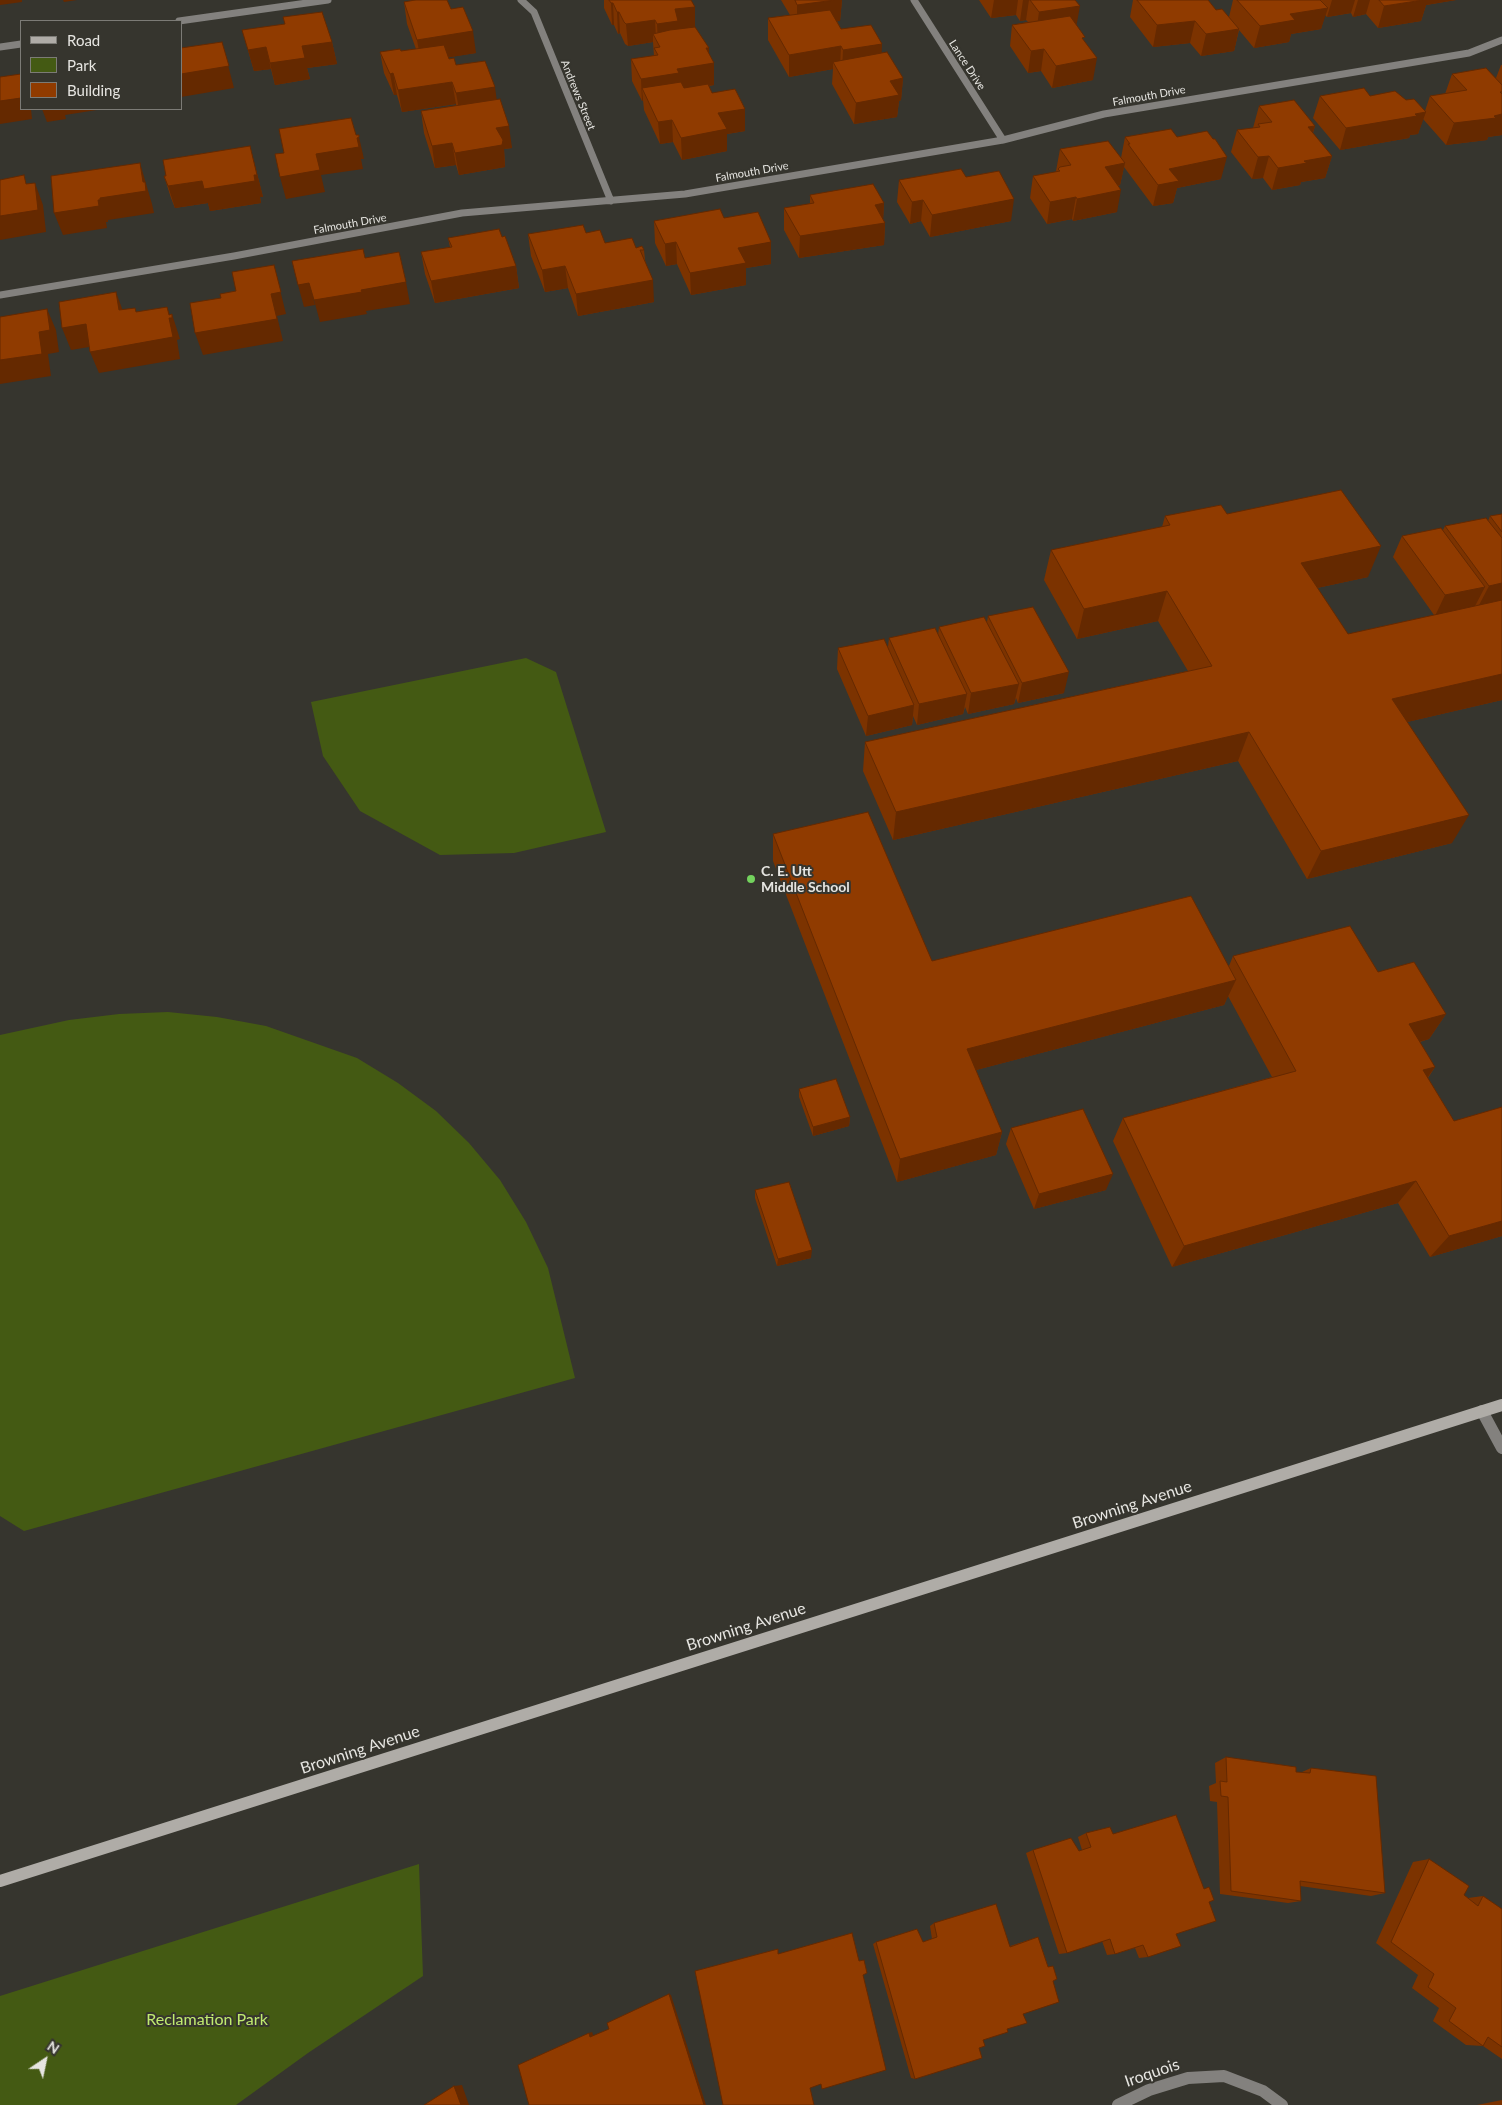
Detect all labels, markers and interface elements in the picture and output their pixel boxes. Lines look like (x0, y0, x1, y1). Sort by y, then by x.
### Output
legend (20, 20, 182, 110)
text: Road (67, 31, 100, 49)
street label: Lance Drive (946, 37, 988, 93)
text: Park (67, 56, 96, 74)
street label: Andrews Street (558, 58, 598, 132)
text: Building (67, 81, 120, 99)
street label: Falmouth Drive (1111, 83, 1187, 109)
street label: Falmouth Drive (714, 159, 790, 185)
street label: Falmouth Drive (312, 211, 388, 237)
place label: C. E. Utt Middle School (761, 863, 850, 896)
marker: C. E. Utt Middle School (745, 873, 757, 885)
street label: Browning Avenue (1070, 1477, 1194, 1533)
street label: Browning Avenue (684, 1599, 808, 1655)
street label: Browning Avenue (298, 1722, 422, 1778)
park label: Reclamation Park (146, 2010, 268, 2030)
north arrow (20, 2035, 70, 2085)
text: N (44, 2037, 63, 2057)
street label: Iroquois (1122, 2055, 1182, 2091)

